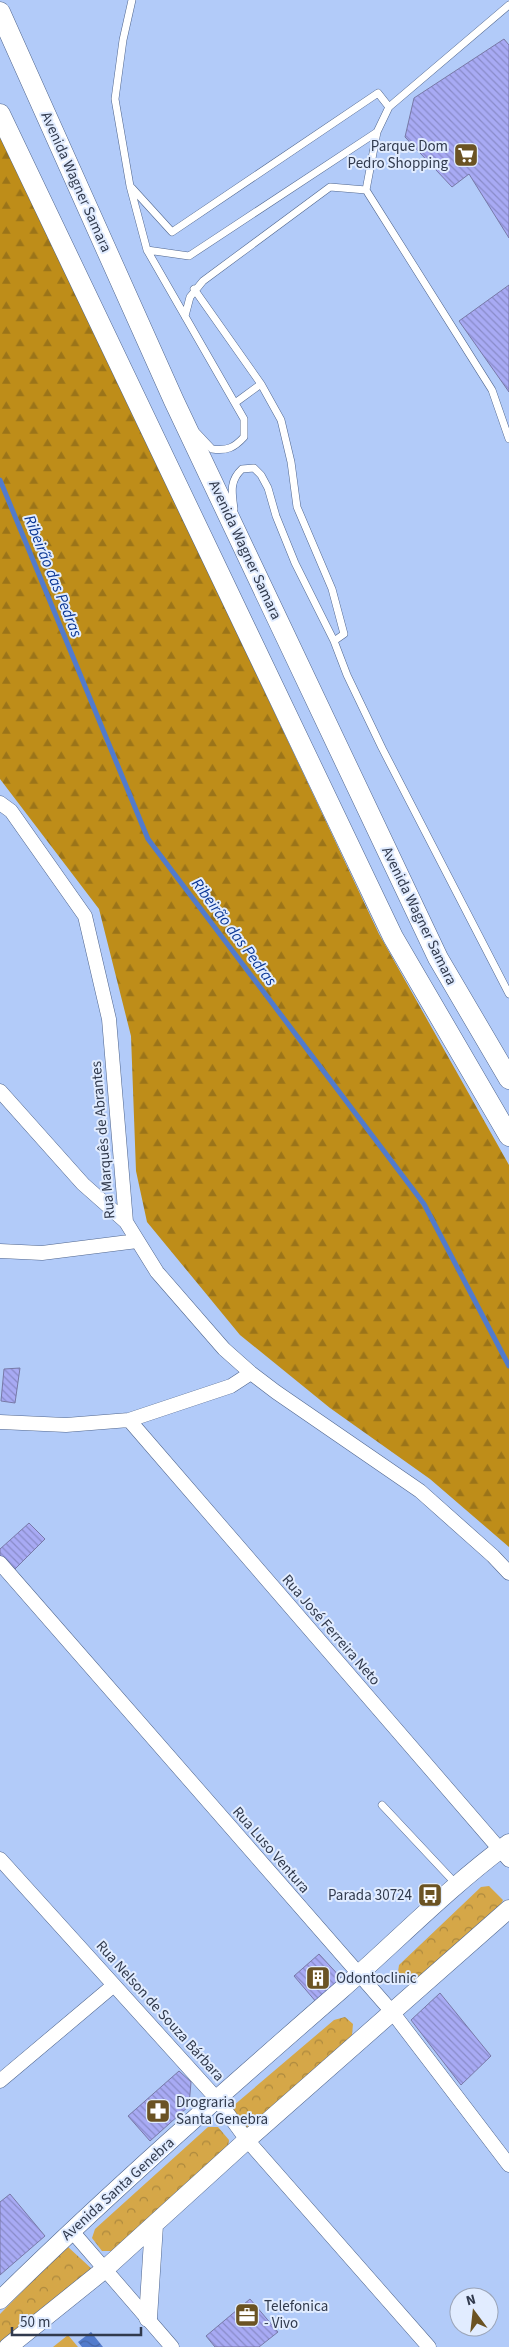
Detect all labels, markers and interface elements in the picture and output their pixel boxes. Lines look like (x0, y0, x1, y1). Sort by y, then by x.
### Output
street label: Avenida Wagner Samara (36, 108, 116, 256)
place label: Parque Dom Pedro Shopping (348, 136, 448, 174)
supermarket icon: Parque Dom Pedro Shopping (453, 142, 479, 168)
street label: Avenida Wagner Samara (203, 477, 287, 623)
water label: Ribeirão das Pedras (18, 512, 88, 641)
street label: Avenida Wagner Samara (376, 843, 462, 989)
water label: Ribeirão das Pedras (186, 873, 282, 991)
street label: Rua Marquês de Abrantes (86, 1060, 120, 1220)
street label: Rua José Ferreira Neto (277, 1570, 385, 1690)
street label: Rua Luso Ventura (227, 1802, 315, 1898)
bus stop icon: Parada 30724 (417, 1882, 443, 1908)
place label: Parada 30724 (328, 1885, 413, 1906)
street label: Rua Nelson de Souza Bárbara (91, 1936, 229, 2086)
building icon: Odontoclinic (305, 1965, 331, 1991)
place label: Odontoclinic (336, 1968, 417, 1989)
place label: Drograria Santa Genebra (176, 2092, 268, 2130)
pharmacy icon: Drograria Santa Genebra (145, 2098, 171, 2124)
street label: Avenida Santa Genebra (57, 2133, 179, 2245)
north arrow (449, 2287, 499, 2337)
text: N (464, 2290, 478, 2311)
place label: Telefonica - Vivo (264, 2296, 328, 2334)
office icon: Telefonica - Vivo (234, 2302, 260, 2328)
scale bar (12, 2304, 141, 2336)
text: 50 m (20, 2312, 50, 2333)

